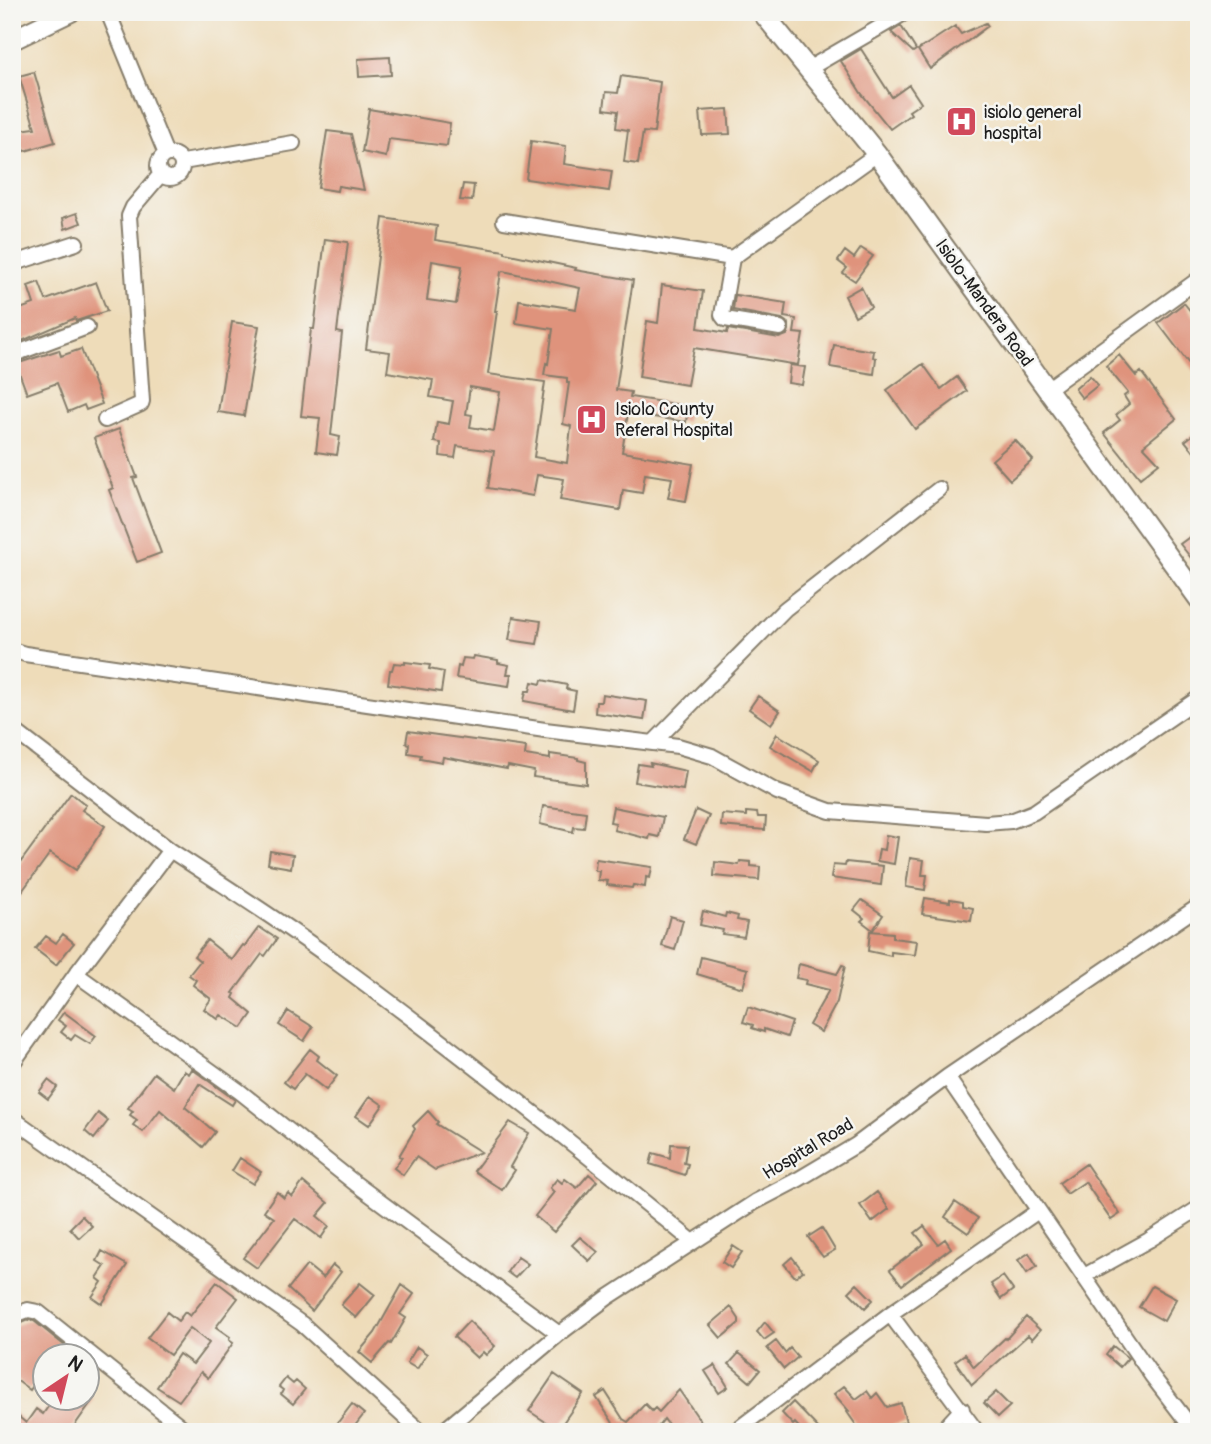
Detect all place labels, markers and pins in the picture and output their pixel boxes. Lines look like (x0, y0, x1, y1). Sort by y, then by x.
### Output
place label: isiolo general hospital (984, 101, 1082, 145)
hospital icon: isiolo general hospital (944, 105, 978, 139)
place label: Isiolo County Referal Hospital (615, 398, 733, 442)
hospital icon: Isiolo County Referal Hospital (575, 402, 609, 436)

